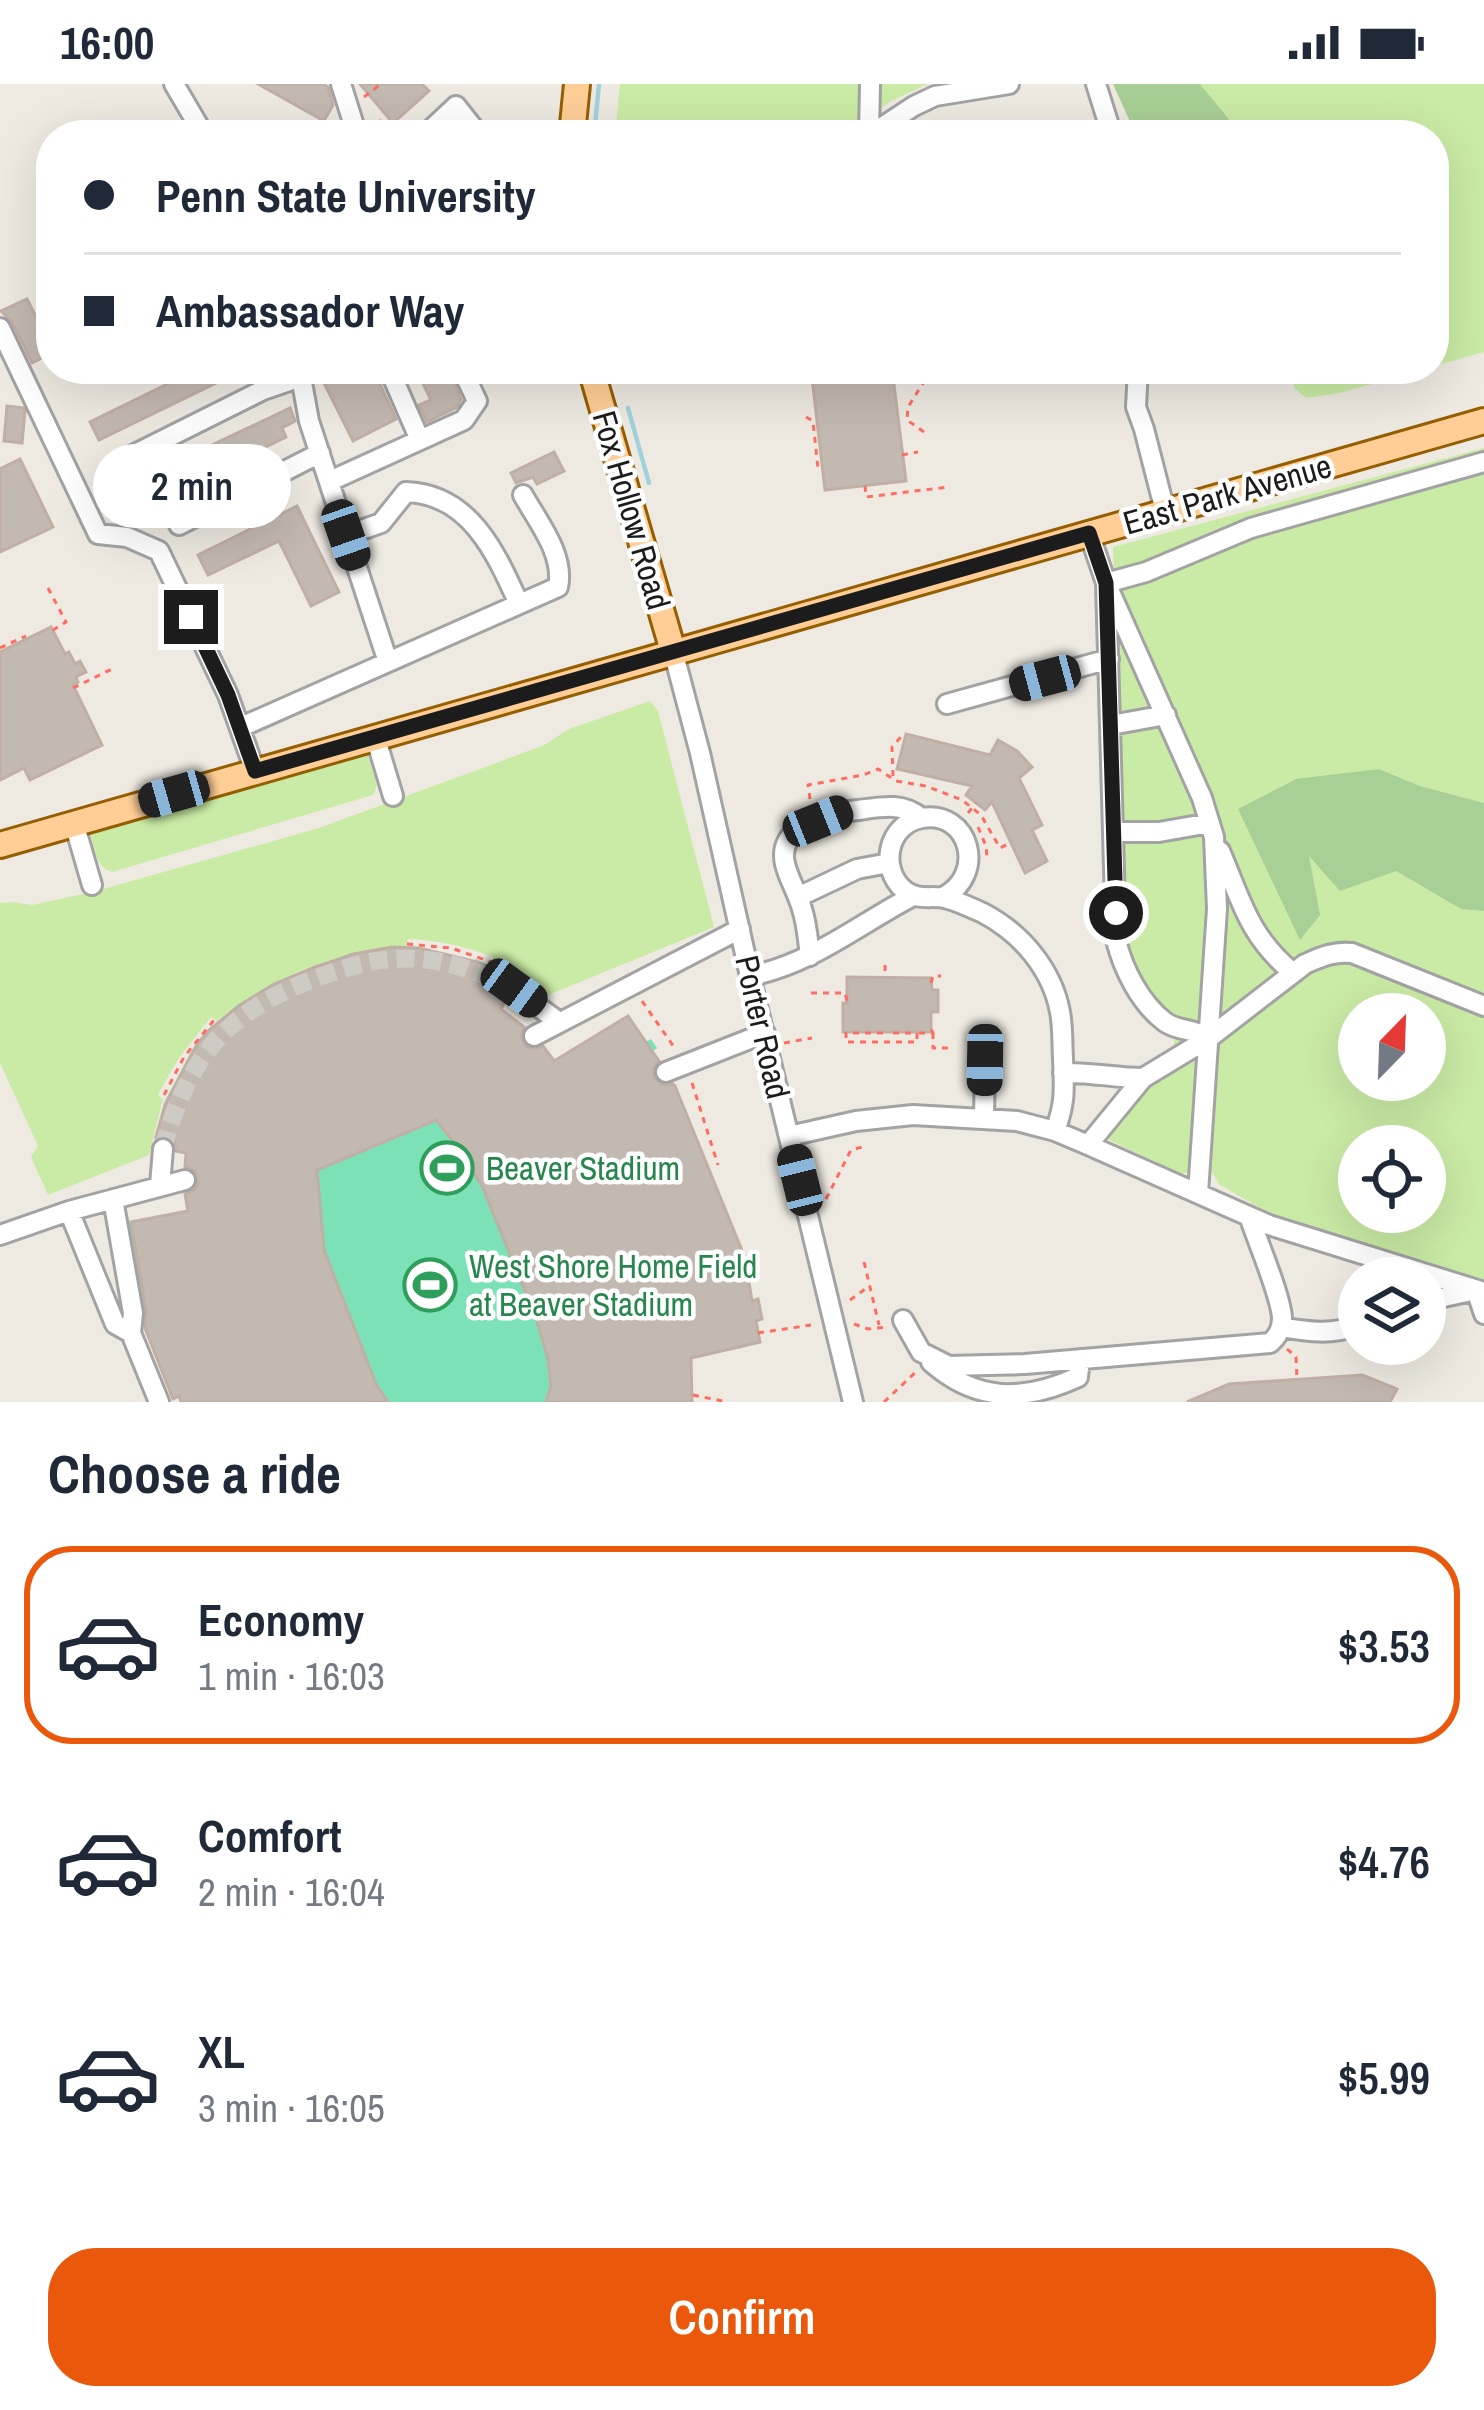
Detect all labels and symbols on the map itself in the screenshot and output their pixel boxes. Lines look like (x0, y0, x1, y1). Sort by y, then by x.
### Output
street label: Fox Hollow Road (583, 406, 681, 614)
callout: 2 min (92, 443, 290, 527)
street label: East Park Avenue (1118, 443, 1336, 545)
car (317, 495, 375, 575)
route end (164, 590, 218, 644)
car (1006, 651, 1084, 705)
car (134, 767, 214, 821)
car (778, 791, 858, 851)
route start (1089, 886, 1143, 940)
street label: Porter Road (725, 951, 801, 1103)
car (474, 952, 554, 1024)
north arrow (1338, 993, 1446, 1101)
car (966, 1024, 1004, 1096)
sports icon: Beaver Stadium (419, 1140, 475, 1196)
car (774, 1141, 826, 1219)
place label: Beaver Stadium (486, 1146, 680, 1190)
place label: West Shore Home Field at Beaver Stadium (469, 1244, 757, 1326)
sports icon: West Shore Home Field at Beaver Stadium (402, 1257, 458, 1313)

